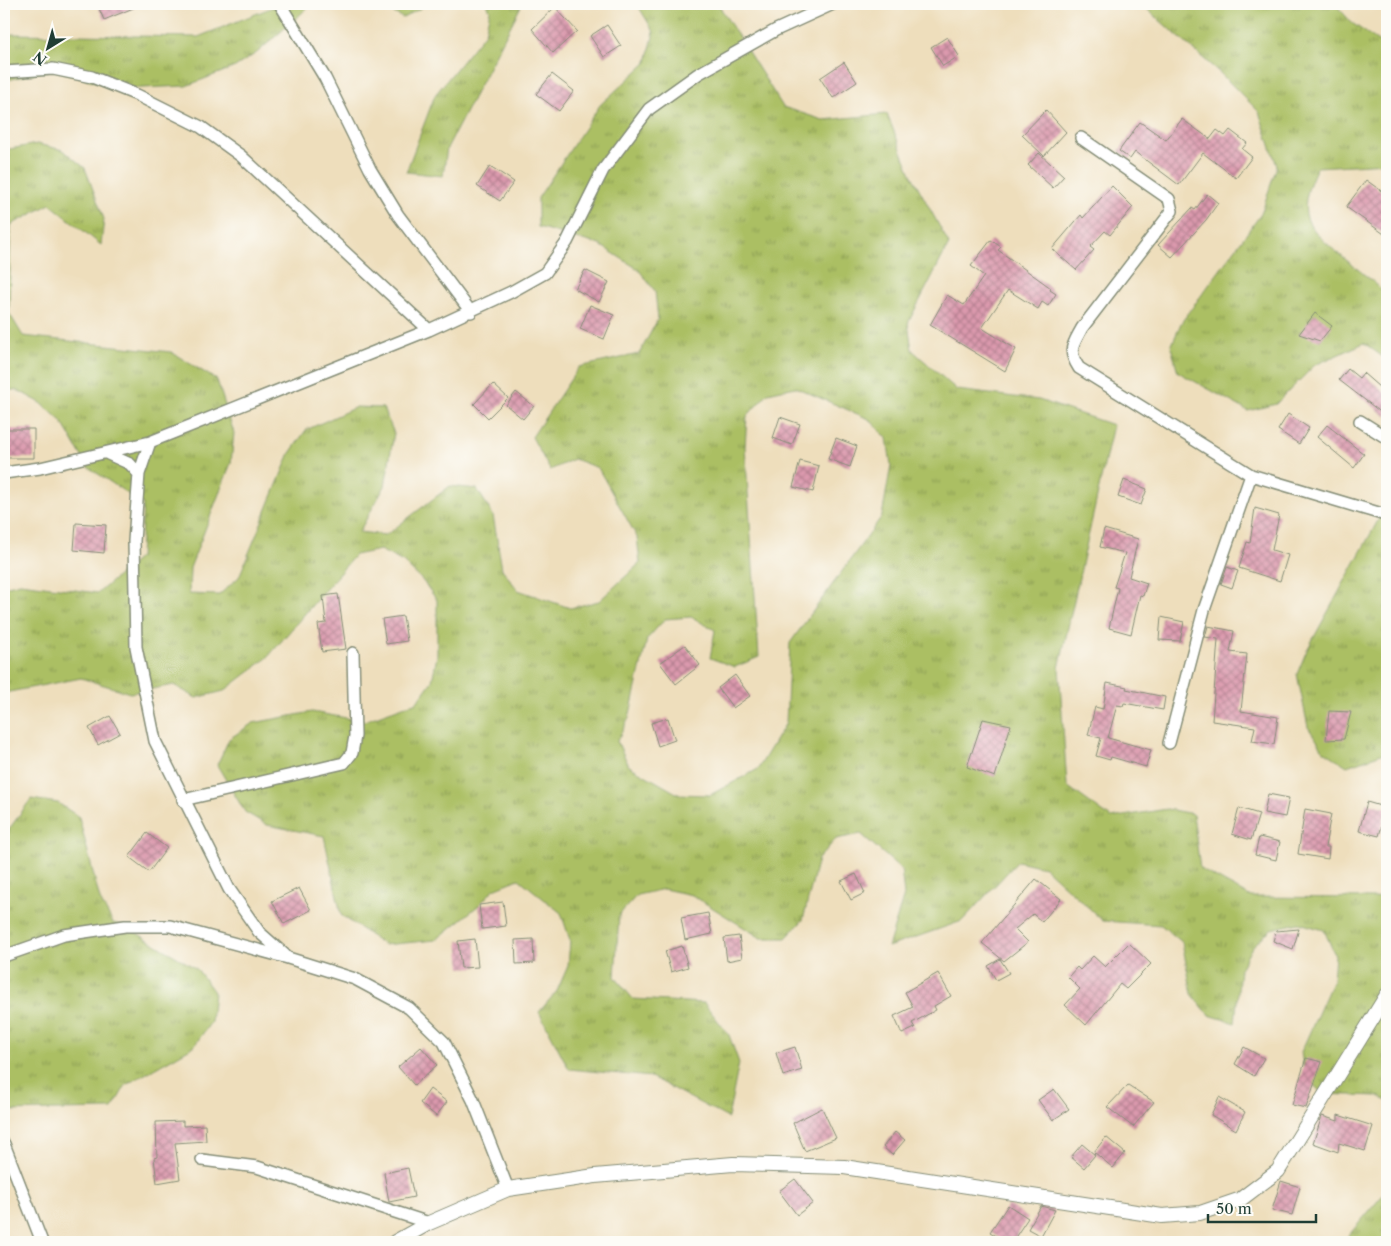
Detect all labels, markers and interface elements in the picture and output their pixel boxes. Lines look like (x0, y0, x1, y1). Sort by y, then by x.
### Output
north arrow (22, 22, 72, 72)
text: N (30, 48, 50, 69)
scale bar (1208, 1191, 1316, 1223)
text: 50 m (1216, 1199, 1252, 1218)

